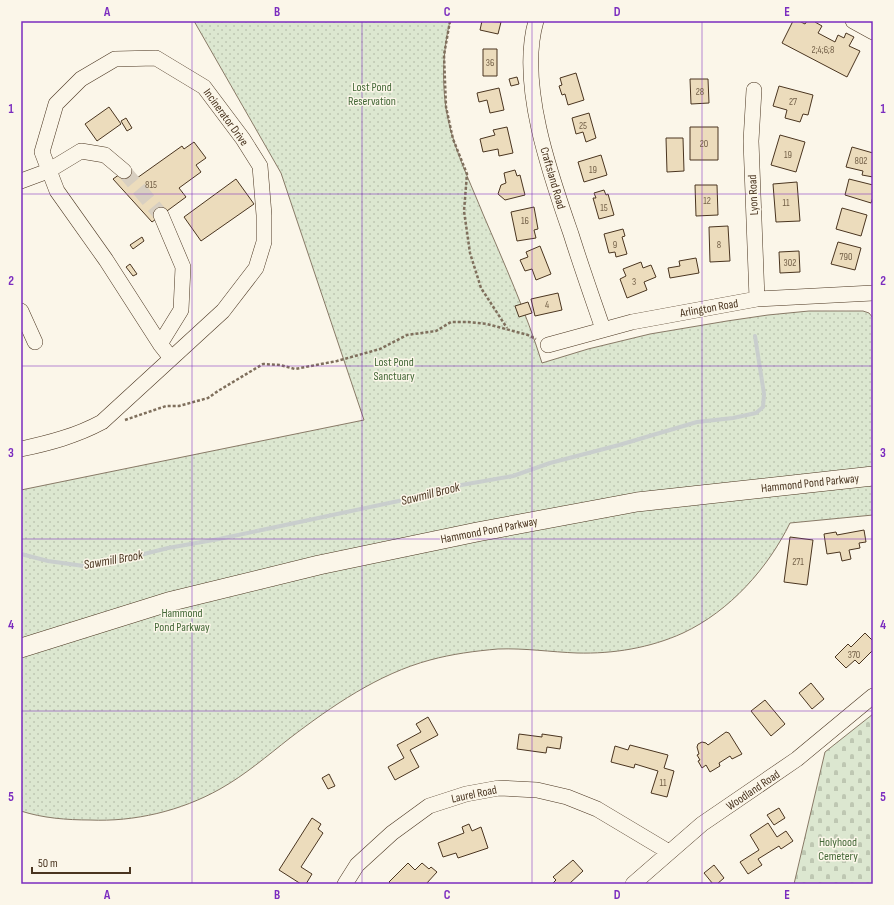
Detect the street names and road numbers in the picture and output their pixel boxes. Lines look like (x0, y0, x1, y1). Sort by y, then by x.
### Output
street label: Incinerator Drive (200, 86, 252, 149)
street label: Craftsland Road (537, 145, 569, 211)
street label: Lyon Road (745, 174, 762, 216)
street label: Arlington Road (678, 296, 739, 321)
street label: Hammond Pond Parkway (760, 471, 860, 496)
street label: Hammond Pond Parkway (439, 514, 539, 547)
street label: Woodland Road (724, 767, 783, 814)
street label: Laurel Road (450, 782, 498, 807)

